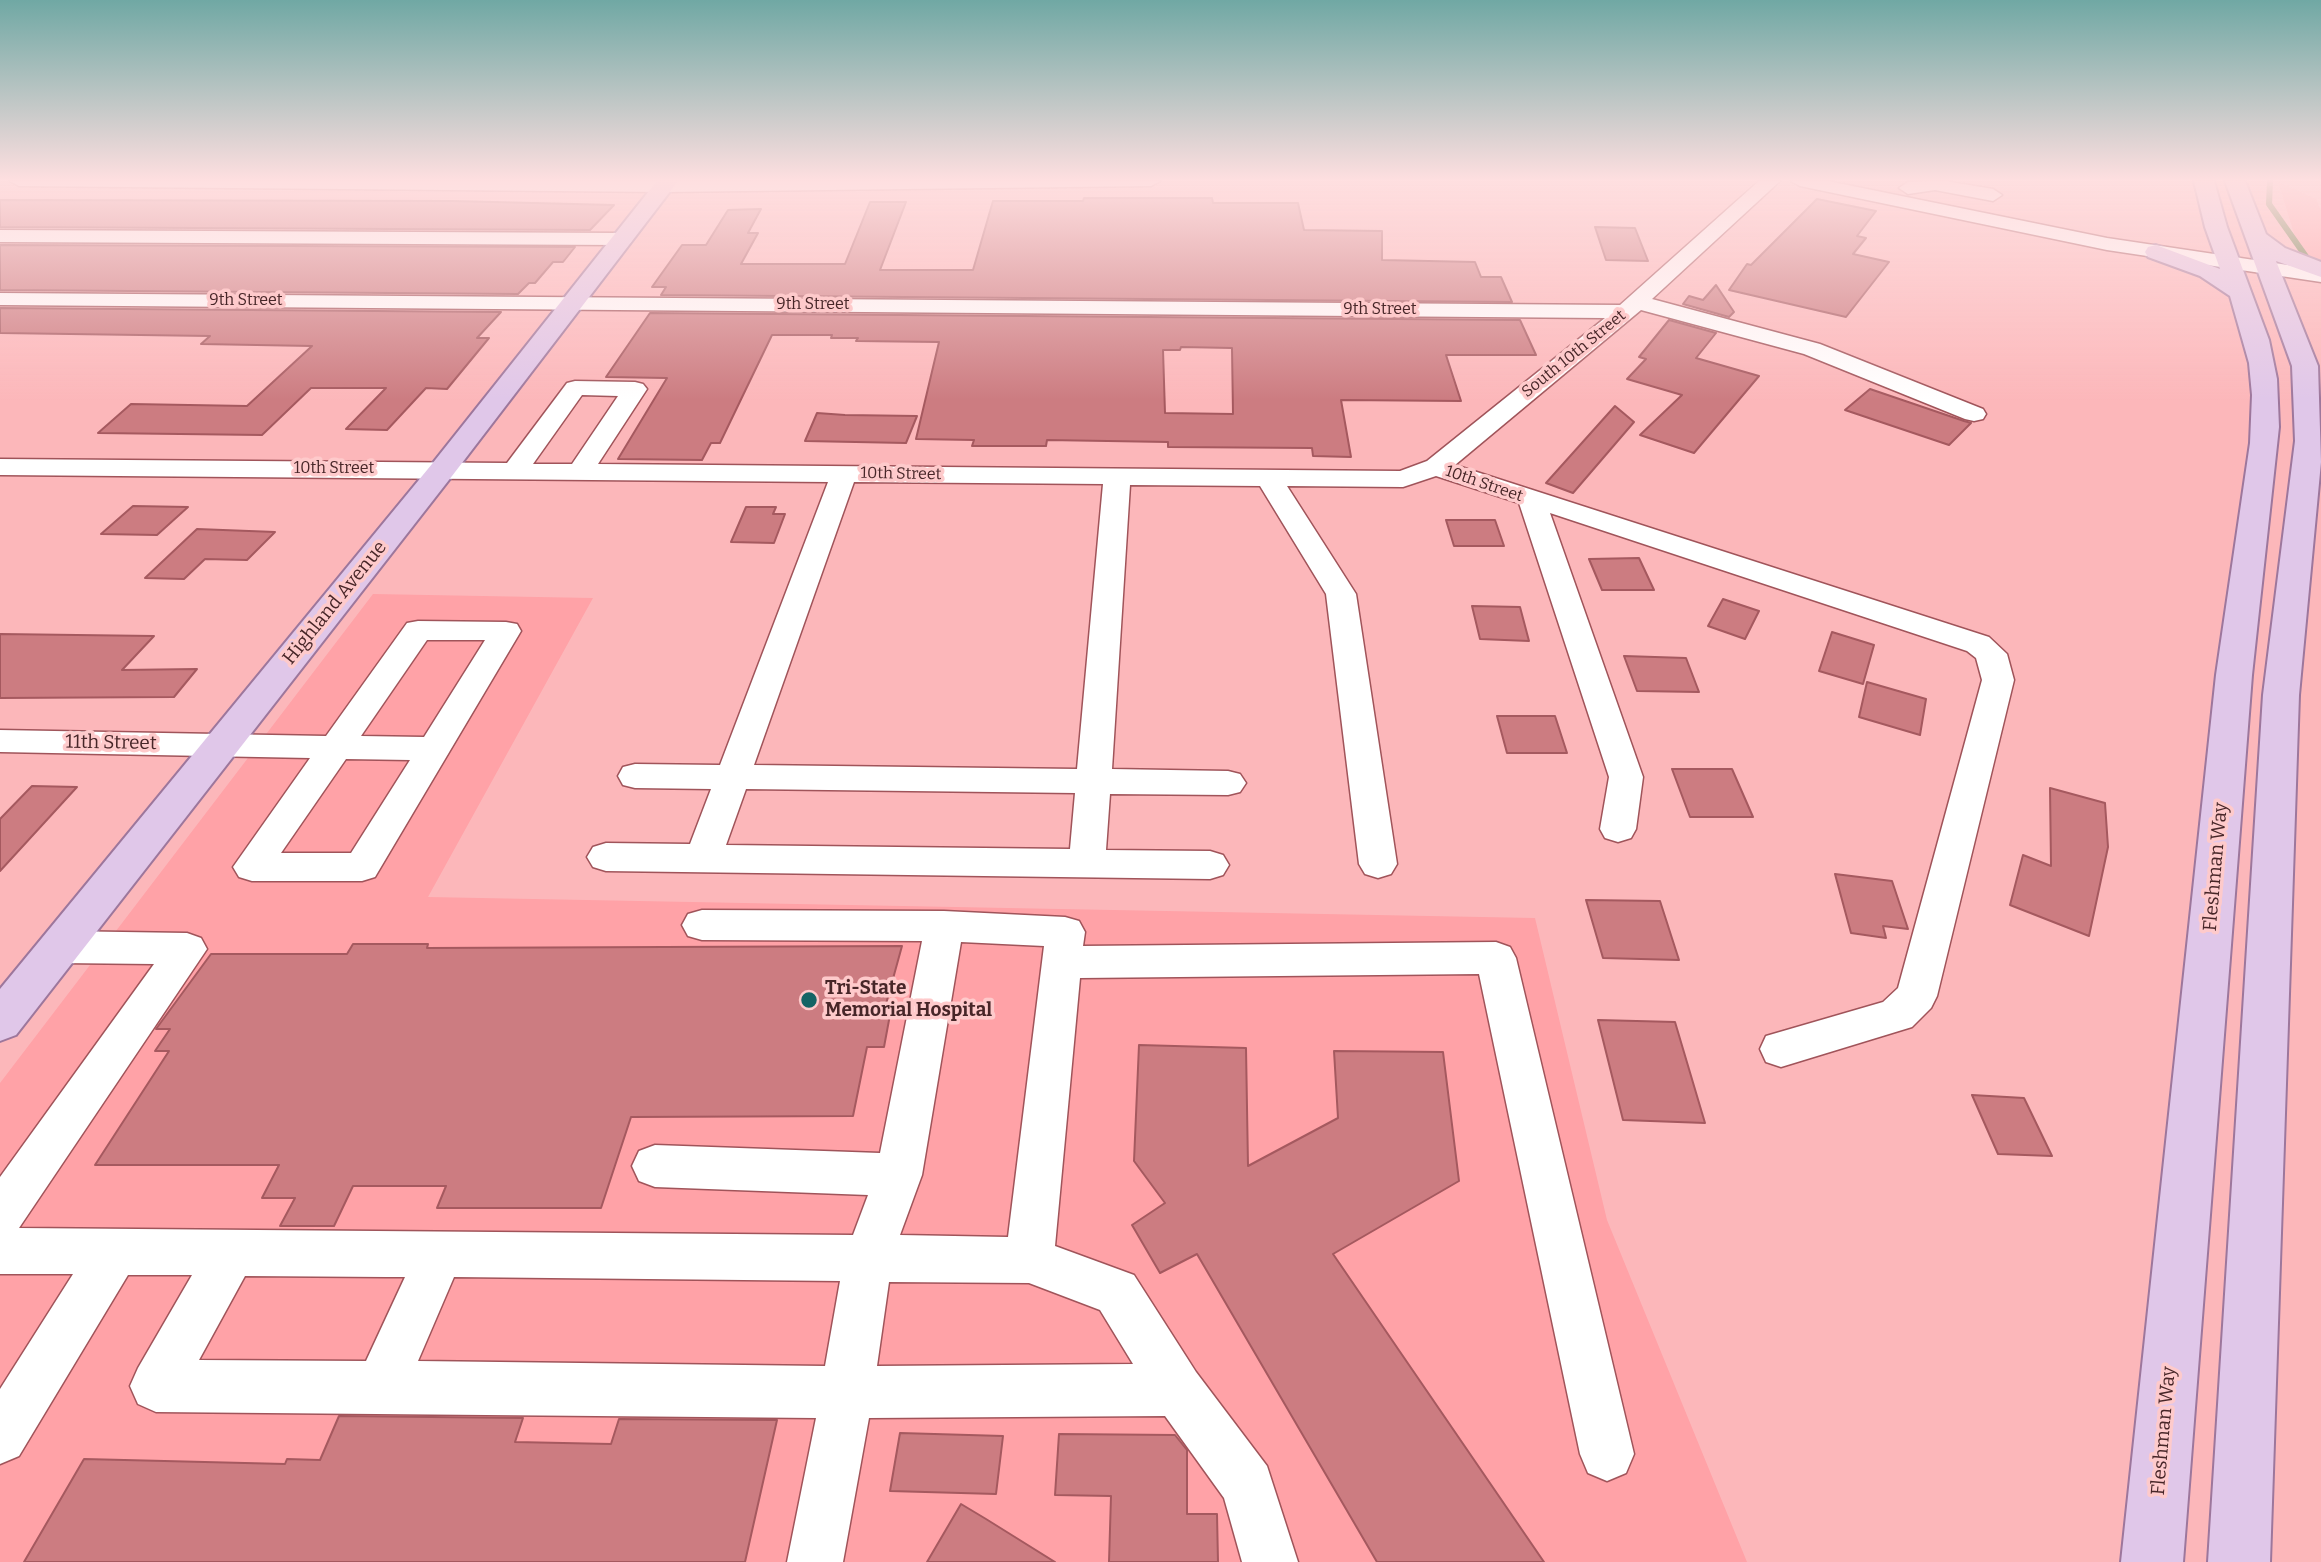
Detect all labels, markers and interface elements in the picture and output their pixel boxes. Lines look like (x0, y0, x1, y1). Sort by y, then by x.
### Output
street label: 9th Street (209, 291, 283, 311)
street label: 9th Street (776, 295, 850, 315)
street label: 9th Street (1343, 300, 1417, 320)
street label: South 10th Street (1518, 306, 1630, 402)
street label: 10th Street (294, 459, 374, 479)
street label: 10th Street (1443, 462, 1525, 506)
street label: 10th Street (860, 464, 942, 484)
street label: Highland Avenue (278, 537, 392, 669)
street label: 11th Street (65, 731, 157, 755)
street label: Fleshman Way (2199, 802, 2233, 932)
place label: Tri-State Memorial Hospital (825, 978, 992, 1022)
marker: Tri-State Memorial Hospital (799, 990, 819, 1010)
street label: Fleshman Way (2147, 1366, 2181, 1496)

